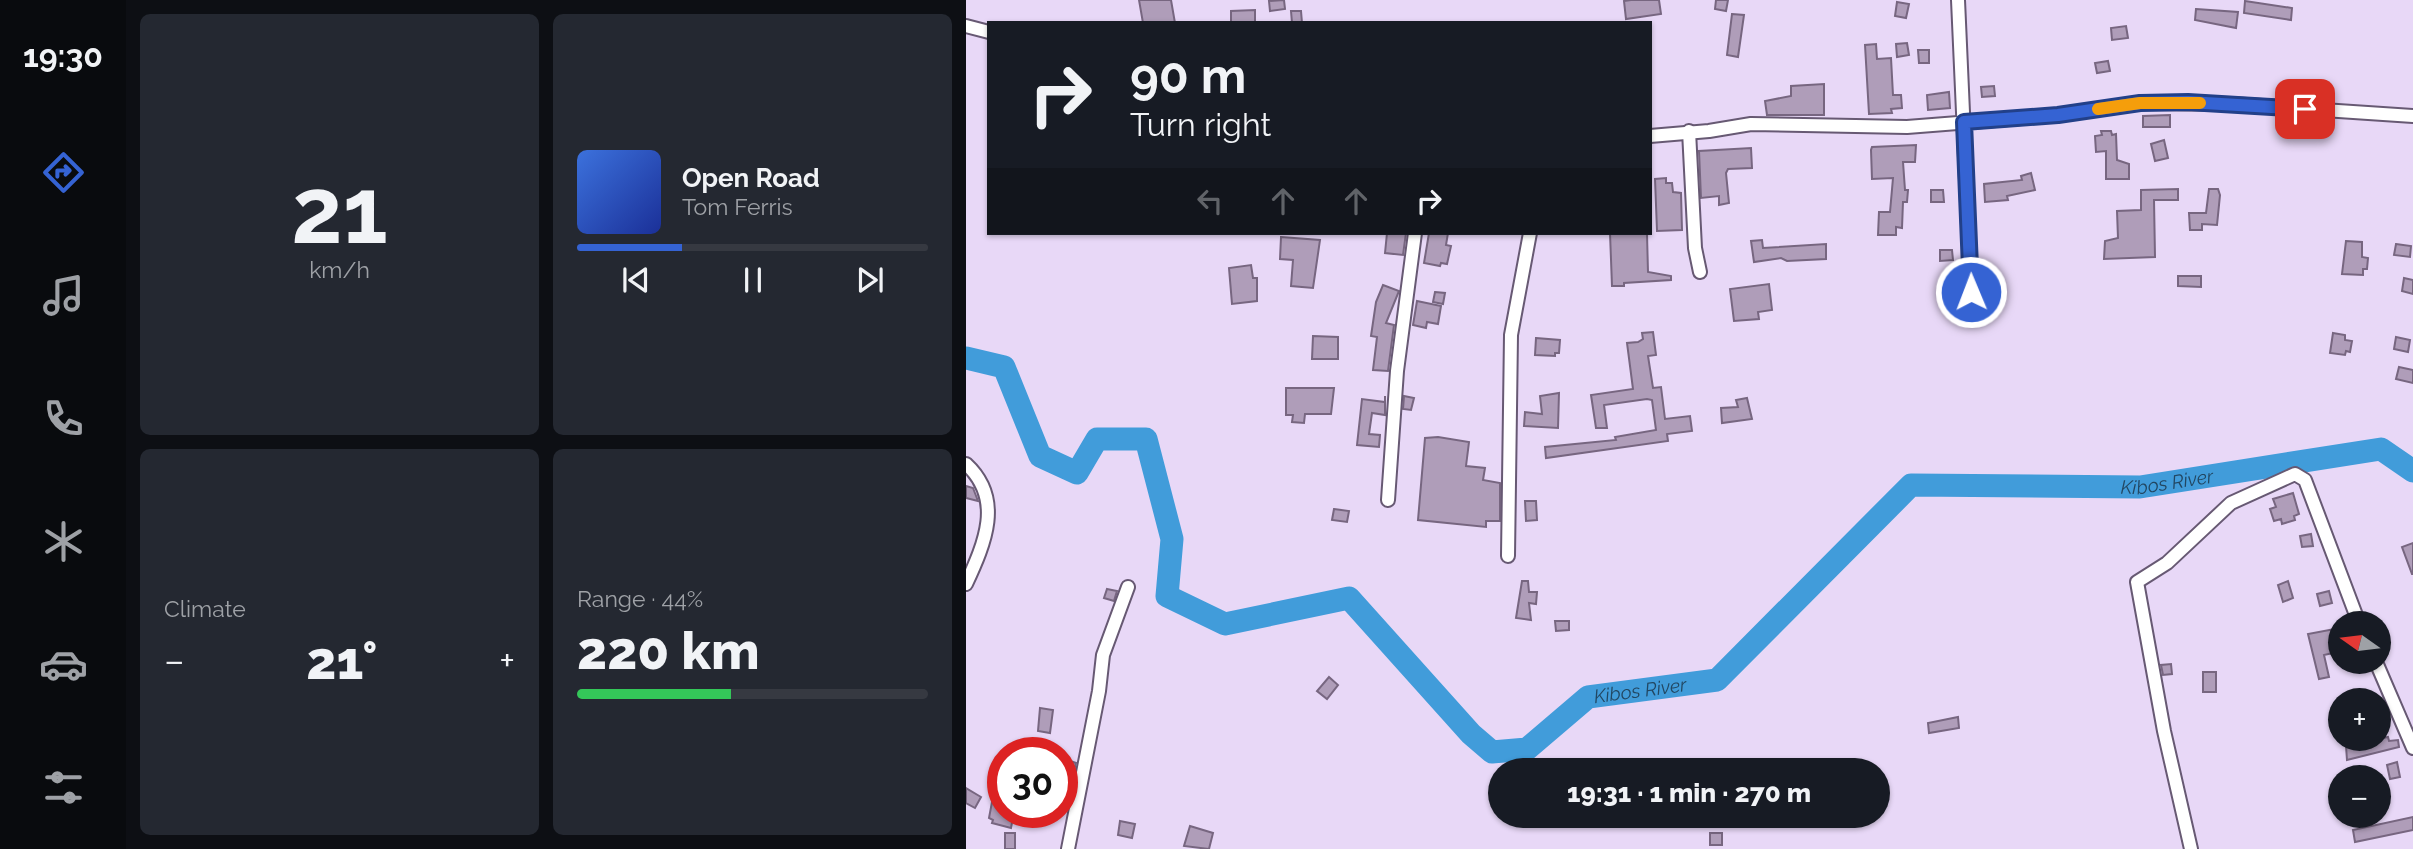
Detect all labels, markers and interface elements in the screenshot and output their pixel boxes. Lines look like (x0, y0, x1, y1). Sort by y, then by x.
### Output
text: 19:30 (23, 37, 103, 74)
text: 90 m (1130, 47, 1246, 104)
icon: right (1015, 49, 1106, 140)
pin (2275, 79, 2335, 139)
icon: arrive (2286, 90, 2324, 128)
text: Turn right (1130, 106, 1271, 143)
icon: directions (39, 148, 88, 197)
text: 21 (291, 157, 388, 264)
text: Open Road (682, 163, 820, 193)
icon: left (1191, 182, 1229, 220)
icon: ahead (1264, 182, 1302, 220)
icon: ahead (1337, 182, 1375, 220)
icon: right (1410, 182, 1448, 220)
text: Tom Ferris (682, 193, 793, 220)
position arrow (1934, 255, 2008, 329)
text: km/h (309, 256, 370, 283)
icon: previous (617, 261, 655, 299)
icon: pause (734, 261, 772, 299)
icon: next (851, 261, 889, 299)
icon: music (39, 271, 88, 320)
icon: phone (39, 394, 88, 443)
water label: Kibos River (2121, 464, 2216, 498)
icon: climate (39, 517, 88, 566)
text: Range · 44% (577, 585, 703, 612)
text: Climate (164, 595, 246, 622)
north arrow (2328, 611, 2390, 674)
map controls (2328, 611, 2391, 828)
text: 220 km (577, 620, 760, 681)
text: 21° (306, 630, 377, 691)
text: − (164, 638, 184, 683)
text: + (499, 638, 515, 683)
icon: car (39, 640, 88, 689)
water label: Kibos River (1592, 673, 1689, 707)
button: + (2328, 688, 2391, 751)
speed limit sign: 30 (987, 737, 1078, 828)
icon: filters (39, 763, 88, 812)
button: − (2328, 765, 2391, 828)
text: 19:31 · 1 min · 270 m (1567, 778, 1811, 808)

